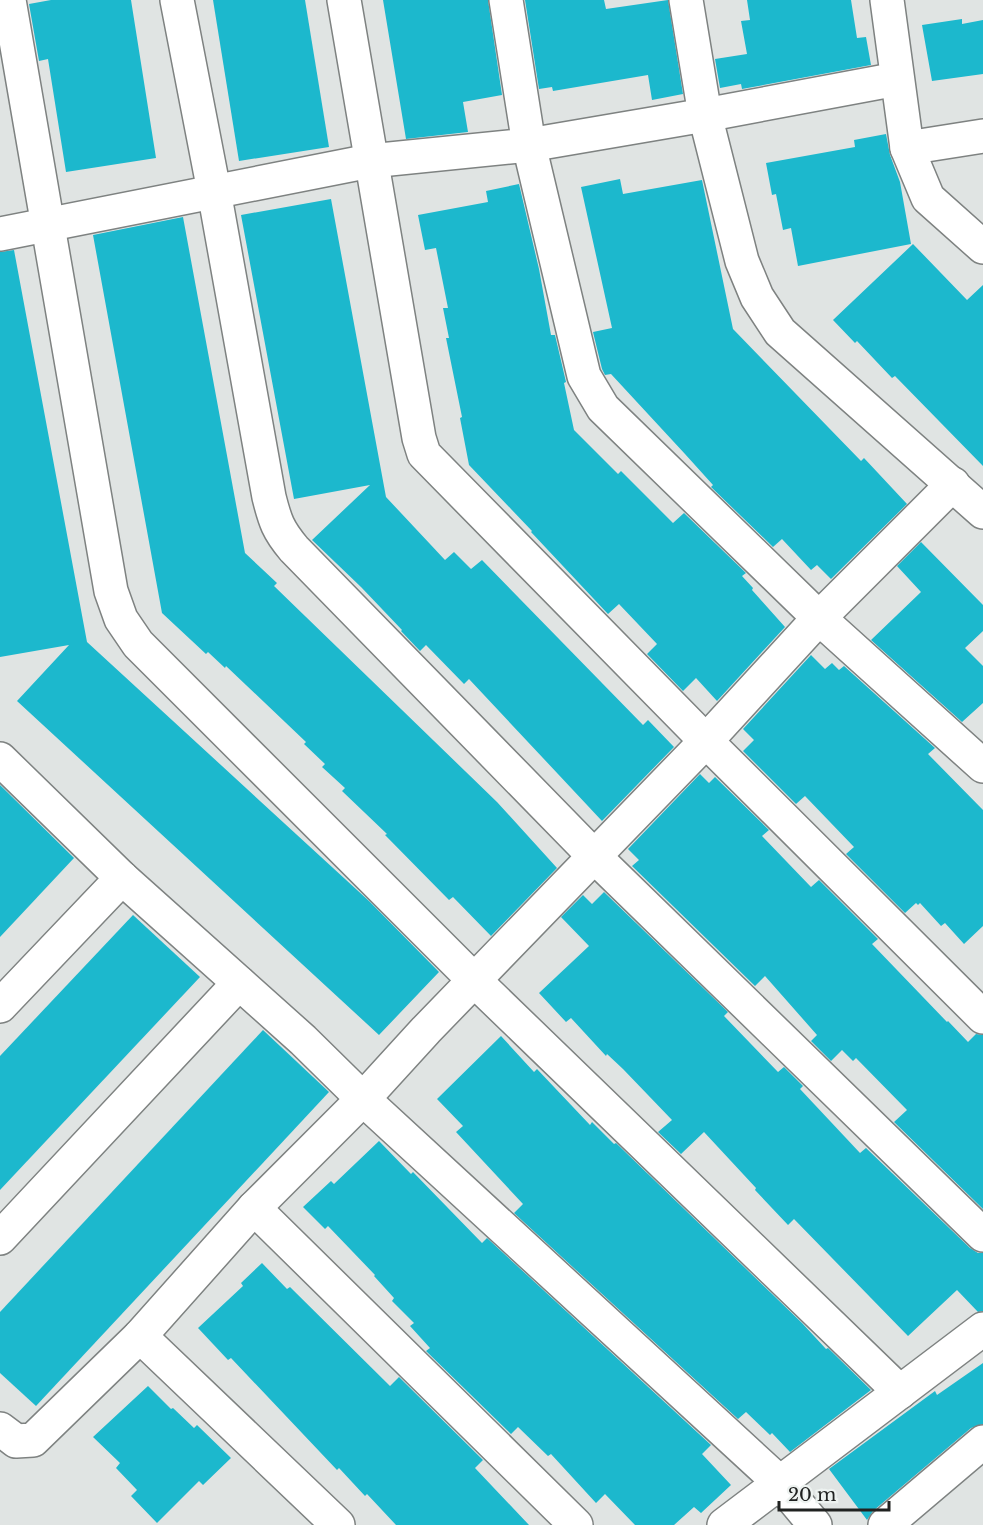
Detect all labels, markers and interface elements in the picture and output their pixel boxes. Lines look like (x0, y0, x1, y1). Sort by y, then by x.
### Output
scale bar (779, 1474, 888, 1512)
text: 20 m (788, 1484, 836, 1506)

